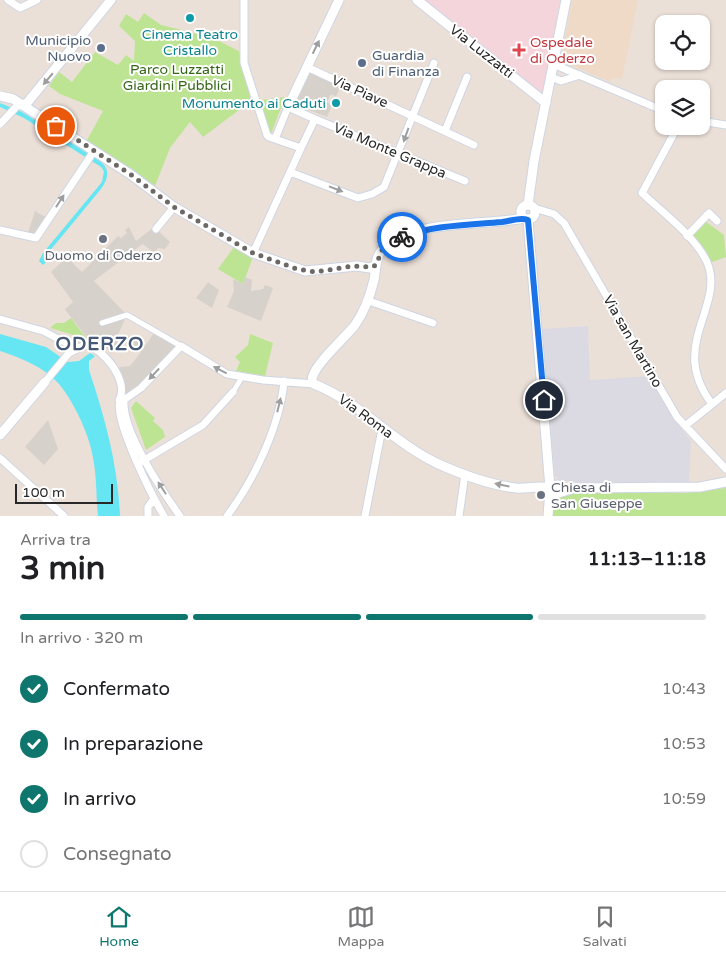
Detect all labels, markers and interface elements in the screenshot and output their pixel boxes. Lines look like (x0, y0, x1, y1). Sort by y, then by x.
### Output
marker: Cinema Teatro Cristallo (184, 12, 196, 24)
map controls (655, 15, 710, 135)
button: locate (655, 15, 710, 70)
street label: Via Luzzatti (446, 21, 517, 82)
place label: Cinema Teatro Cristallo (142, 26, 238, 59)
place label: Municipio Nuovo (25, 32, 91, 65)
place label: Ospedale di Oderzo (530, 34, 595, 67)
one-way arrow (312, 40, 320, 54)
marker: Municipio Nuovo (95, 42, 107, 54)
marker: Ospedale di Oderzo (512, 43, 526, 57)
place label: Guardia di Finanza (372, 47, 440, 80)
marker: Guardia di Finanza (356, 57, 368, 69)
park label: Parco Luzzatti Giardini Pubblici (123, 61, 231, 94)
street label: Via Piave (329, 71, 391, 112)
one-way arrow (43, 72, 54, 85)
button: layers (655, 80, 710, 135)
place label: Monumento ai Caduti (182, 95, 326, 112)
marker: Monumento ai Caduti (330, 97, 342, 109)
pin (35, 105, 77, 147)
icon: bag (42, 112, 70, 140)
street label: Via Monte Grappa (331, 119, 449, 182)
one-way arrow (402, 128, 410, 143)
one-way arrow (329, 185, 344, 193)
one-way arrow (55, 194, 65, 208)
courier (377, 212, 427, 262)
icon: bike (388, 223, 416, 251)
marker: Duomo di Oderzo (97, 233, 109, 245)
place label: Duomo di Oderzo (44, 247, 162, 264)
street label: Via san Martino (599, 292, 666, 391)
district label: ODERZO (56, 333, 144, 355)
one-way arrow (212, 366, 227, 374)
one-way arrow (148, 368, 160, 380)
pin (523, 379, 565, 421)
icon: home (530, 386, 558, 414)
street label: Via Roma (335, 391, 397, 442)
one-way arrow (275, 398, 283, 413)
place label: Chiesa di San Giuseppe (551, 479, 643, 512)
scale bar (15, 481, 112, 504)
one-way arrow (495, 481, 510, 489)
one-way arrow (157, 482, 166, 495)
text: 100 m (22, 484, 65, 501)
marker: Chiesa di San Giuseppe (535, 489, 547, 501)
text: Arriva tra (20, 530, 91, 550)
text: 11:13–11:18 (588, 548, 706, 570)
text: 3 min (20, 550, 105, 588)
text: In arrivo · 320 m (20, 628, 143, 648)
icon: check (20, 675, 48, 703)
text: Confermato (63, 678, 170, 700)
text: 10:43 (662, 679, 706, 699)
icon: check (20, 730, 48, 758)
text: In preparazione (63, 733, 203, 755)
text: 10:53 (662, 734, 706, 754)
icon: check (20, 785, 48, 813)
text: In arrivo (63, 788, 136, 810)
text: 10:59 (662, 789, 706, 809)
text: Consegnato (63, 843, 172, 865)
tab: Home (99, 903, 139, 950)
tab: Mappa (337, 903, 384, 950)
tab: Salvati (583, 903, 627, 950)

